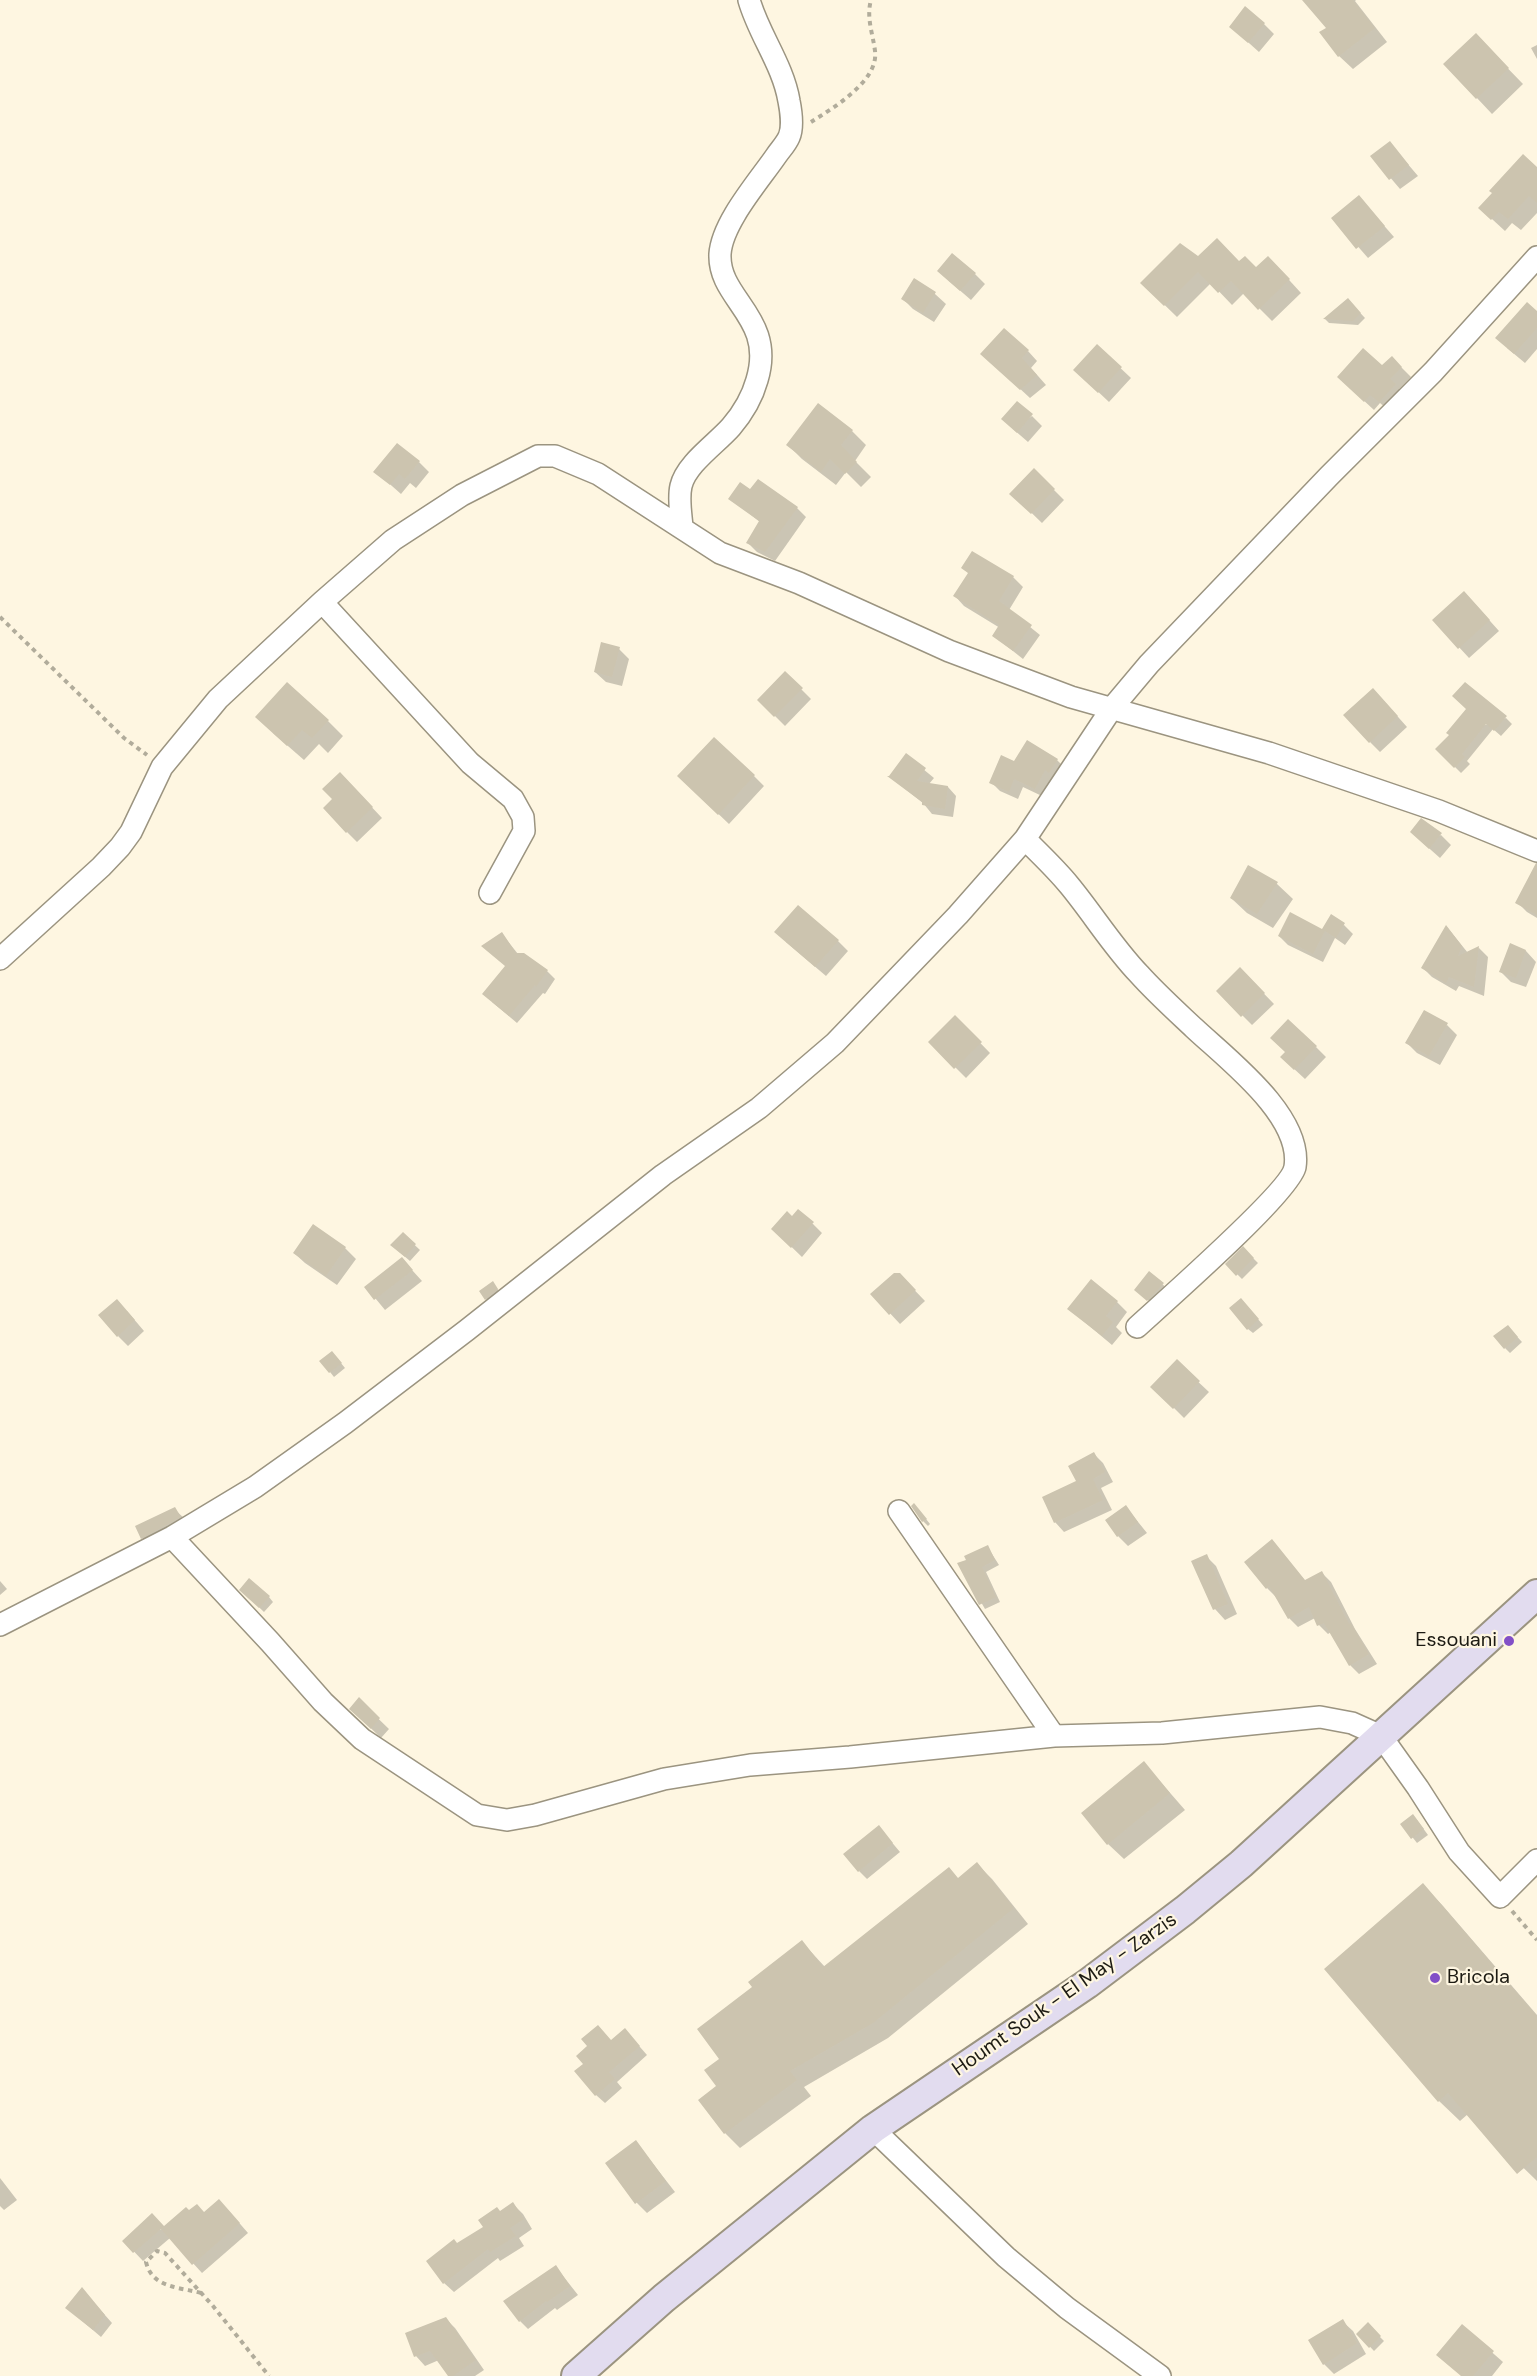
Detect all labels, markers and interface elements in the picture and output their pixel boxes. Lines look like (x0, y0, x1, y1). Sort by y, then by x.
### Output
place label: Essouani (1415, 1629, 1497, 1653)
marker: Essouani (1502, 1634, 1516, 1648)
street label: Houmt Souk - El May - Zarzis (948, 1908, 1182, 2082)
place label: Bricola (1447, 1966, 1510, 1990)
marker: Bricola (1428, 1971, 1442, 1985)

